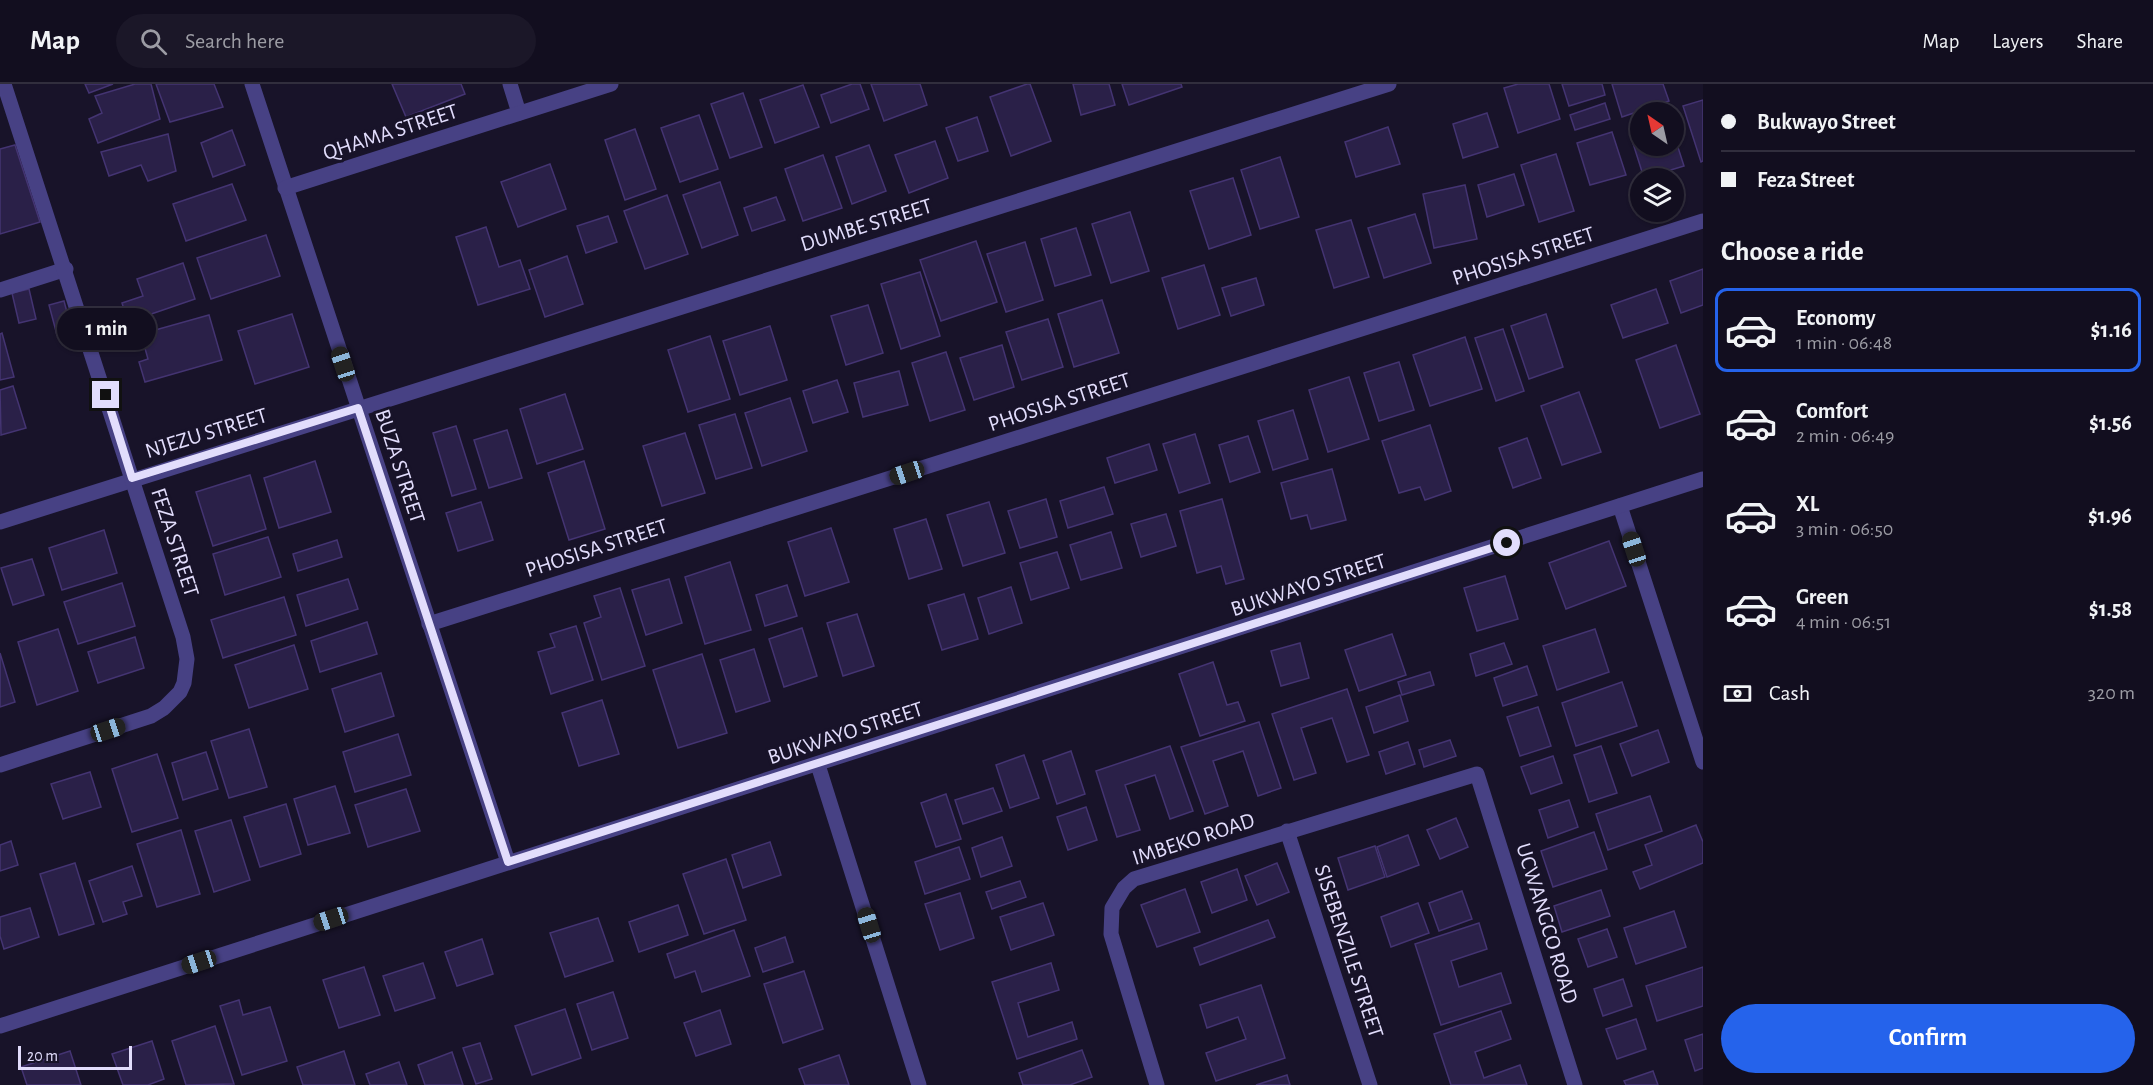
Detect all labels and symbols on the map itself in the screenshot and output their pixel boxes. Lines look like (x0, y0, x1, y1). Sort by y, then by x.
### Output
street label: QHAMA STREET (320, 100, 461, 164)
north arrow (1630, 102, 1684, 156)
street label: DUMBE STREET (798, 194, 935, 255)
street label: PHOSISA STREET (1449, 223, 1597, 289)
callout: 1 min (57, 308, 156, 350)
car (329, 344, 357, 384)
street label: PHOSISA STREET (985, 369, 1133, 435)
route end (92, 381, 119, 408)
street label: NJEZU STREET (143, 404, 270, 462)
street label: BUZA STREET (371, 407, 429, 526)
car (887, 459, 927, 487)
street label: FEZA STREET (147, 485, 203, 600)
street label: PHOSISA STREET (522, 515, 670, 581)
route start (1493, 529, 1520, 556)
car (1620, 529, 1648, 569)
street label: BUKWAYO STREET (1228, 549, 1389, 620)
street label: BUKWAYO STREET (765, 697, 926, 768)
car (88, 716, 128, 744)
street label: IMBEKO ROAD (1129, 809, 1257, 869)
street label: UCWANGCO ROAD (1512, 840, 1582, 1006)
street label: SISEBENZILE STREET (1311, 862, 1387, 1041)
car (311, 905, 351, 933)
car (855, 905, 883, 945)
car (179, 948, 219, 976)
scale bar (18, 1043, 132, 1070)

